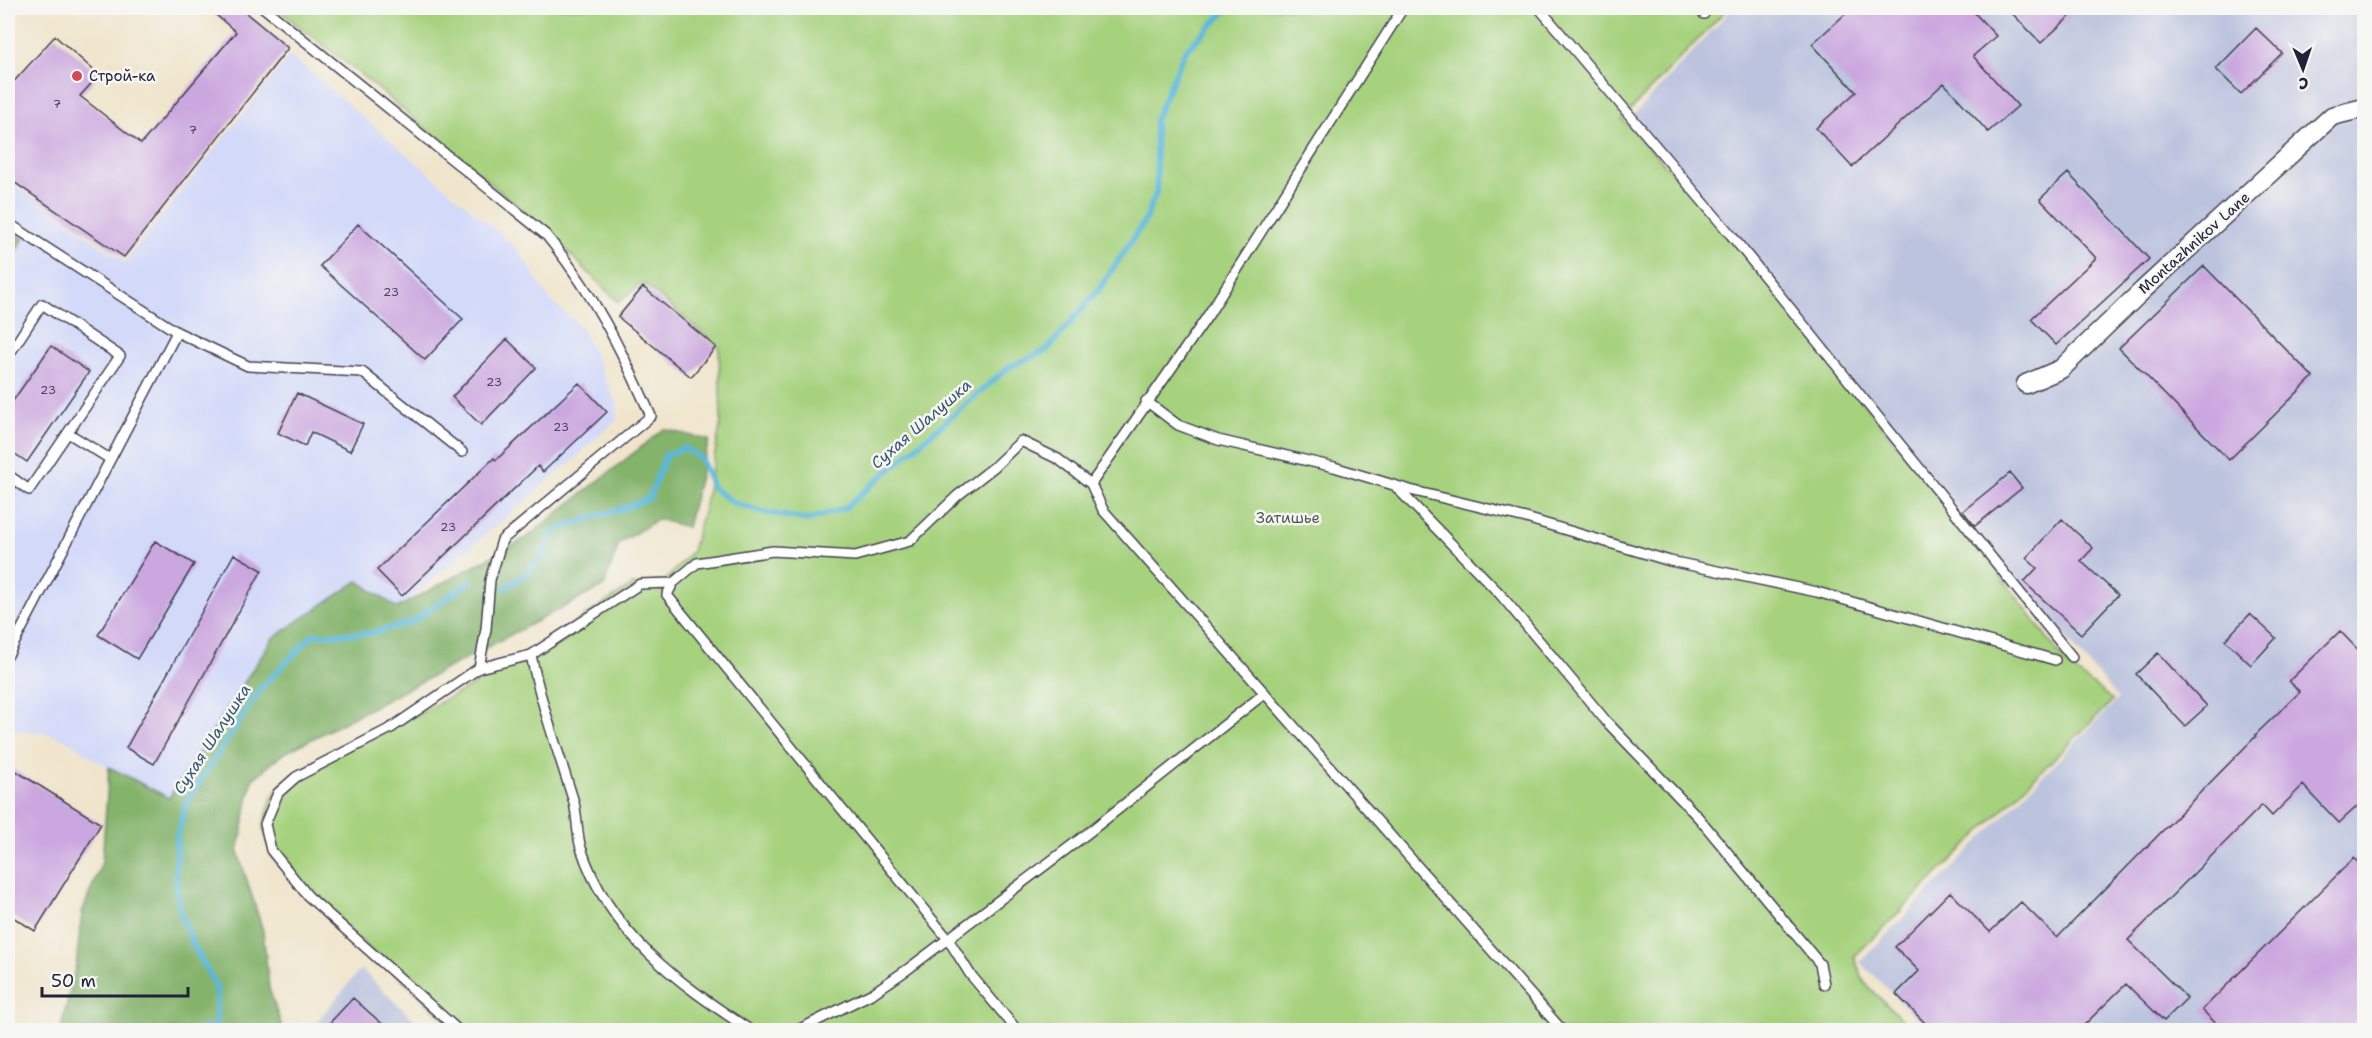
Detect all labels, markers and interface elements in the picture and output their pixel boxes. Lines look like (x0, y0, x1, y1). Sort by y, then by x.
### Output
north arrow (2273, 39, 2333, 99)
place label: Строй-ка (89, 66, 156, 86)
marker: Строй-ка (70, 69, 84, 83)
text: С (2298, 73, 2309, 94)
house number: 7 (53, 96, 61, 112)
house number: 7 (189, 122, 197, 138)
street label: Montazhnikov Lane (2134, 187, 2254, 299)
house number: 23 (383, 284, 399, 300)
house number: 23 (486, 374, 502, 390)
water label: Сухая Шалушка (866, 374, 976, 474)
house number: 23 (40, 382, 56, 398)
house number: 23 (553, 419, 569, 435)
park label: Затишье (1256, 508, 1320, 528)
house number: 23 (440, 519, 456, 535)
water label: Сухая Шалушка (169, 680, 255, 798)
scale bar (42, 960, 188, 998)
text: 50 m (51, 969, 96, 993)

